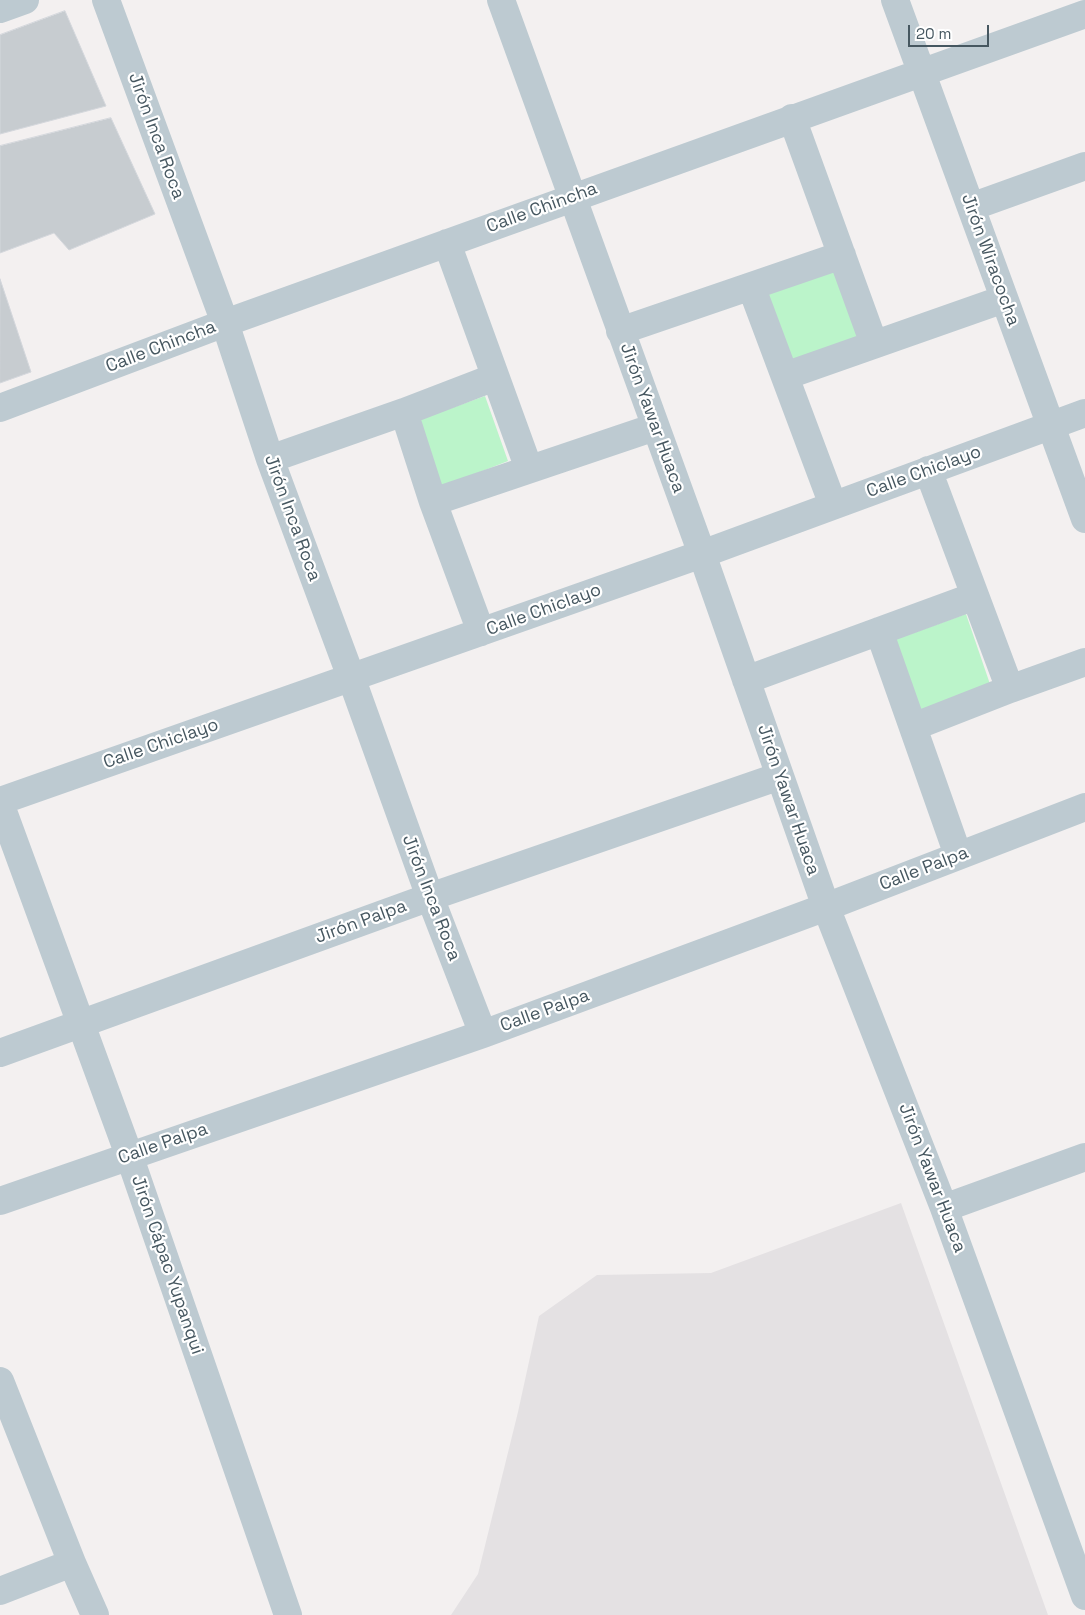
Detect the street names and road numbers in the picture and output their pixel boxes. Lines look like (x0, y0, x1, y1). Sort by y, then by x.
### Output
street label: Jirón Inca Roca (123, 70, 189, 202)
street label: Calle Chincha (484, 178, 600, 238)
street label: Jirón Wiracocha (956, 191, 1024, 329)
street label: Calle Chincha (103, 316, 219, 378)
street label: Jirón Yawar Huaca (615, 340, 689, 496)
street label: Calle Chiclayo (864, 441, 984, 503)
street label: Jirón Inca Roca (259, 452, 325, 584)
street label: Calle Chiclayo (484, 579, 604, 641)
street label: Calle Chiclayo (101, 714, 221, 774)
street label: Jirón Yawar Huaca (752, 722, 824, 878)
street label: Jirón Inca Roca (397, 832, 465, 964)
street label: Calle Palpa (877, 842, 971, 896)
street label: Jirón Palpa (312, 895, 410, 949)
street label: Calle Palpa (497, 985, 593, 1037)
street label: Jirón Yawar Huaca (894, 1100, 970, 1256)
street label: Calle Palpa (115, 1119, 211, 1169)
street label: Jirón Cápac Yupanqui (126, 1173, 208, 1357)

